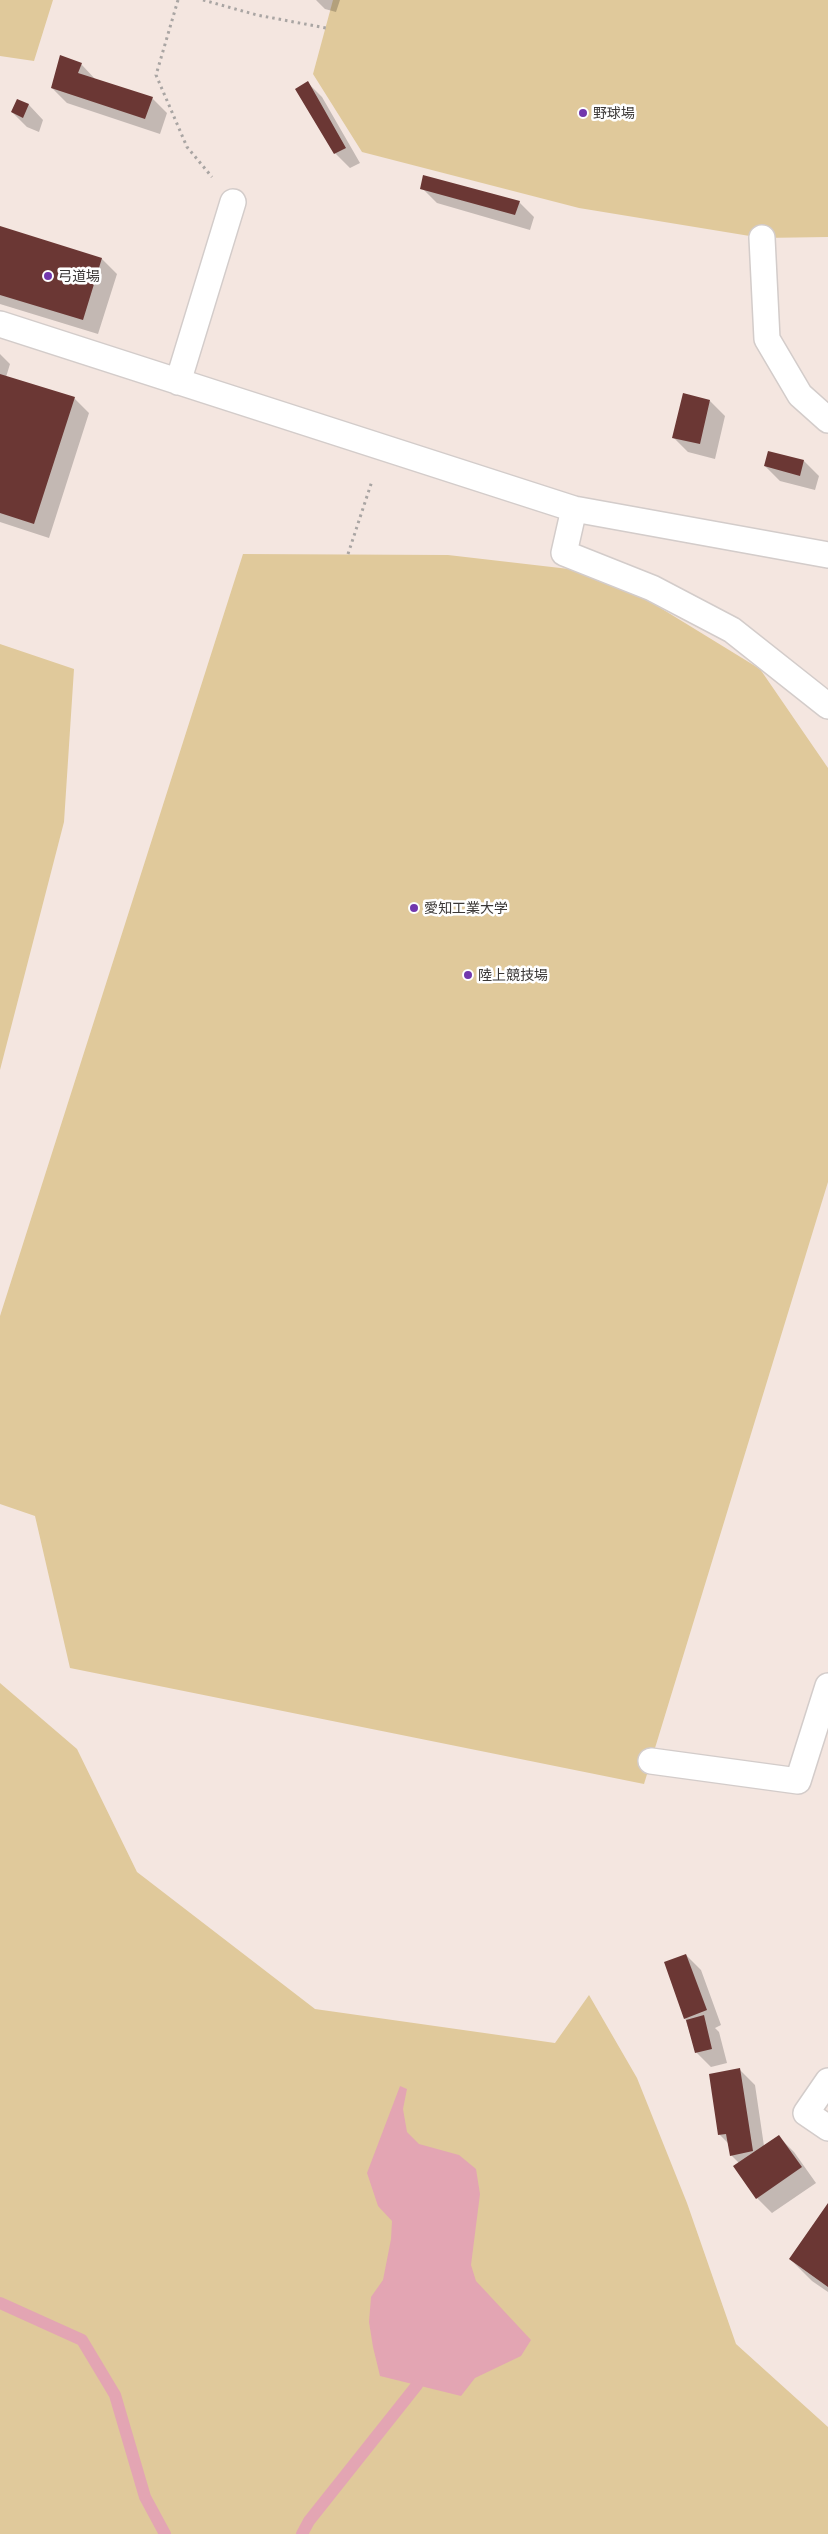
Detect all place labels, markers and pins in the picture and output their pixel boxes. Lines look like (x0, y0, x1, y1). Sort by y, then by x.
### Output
place label: 野球場 (593, 105, 635, 121)
marker: 野球場 (577, 107, 589, 119)
place label: 弓道場 (58, 268, 100, 284)
marker: 弓道場 (42, 270, 54, 282)
place label: 愛知工業大学 (424, 900, 508, 916)
marker: 愛知工業大学 (408, 902, 420, 914)
place label: 陸上競技場 (478, 967, 548, 983)
marker: 陸上競技場 (462, 969, 474, 981)

